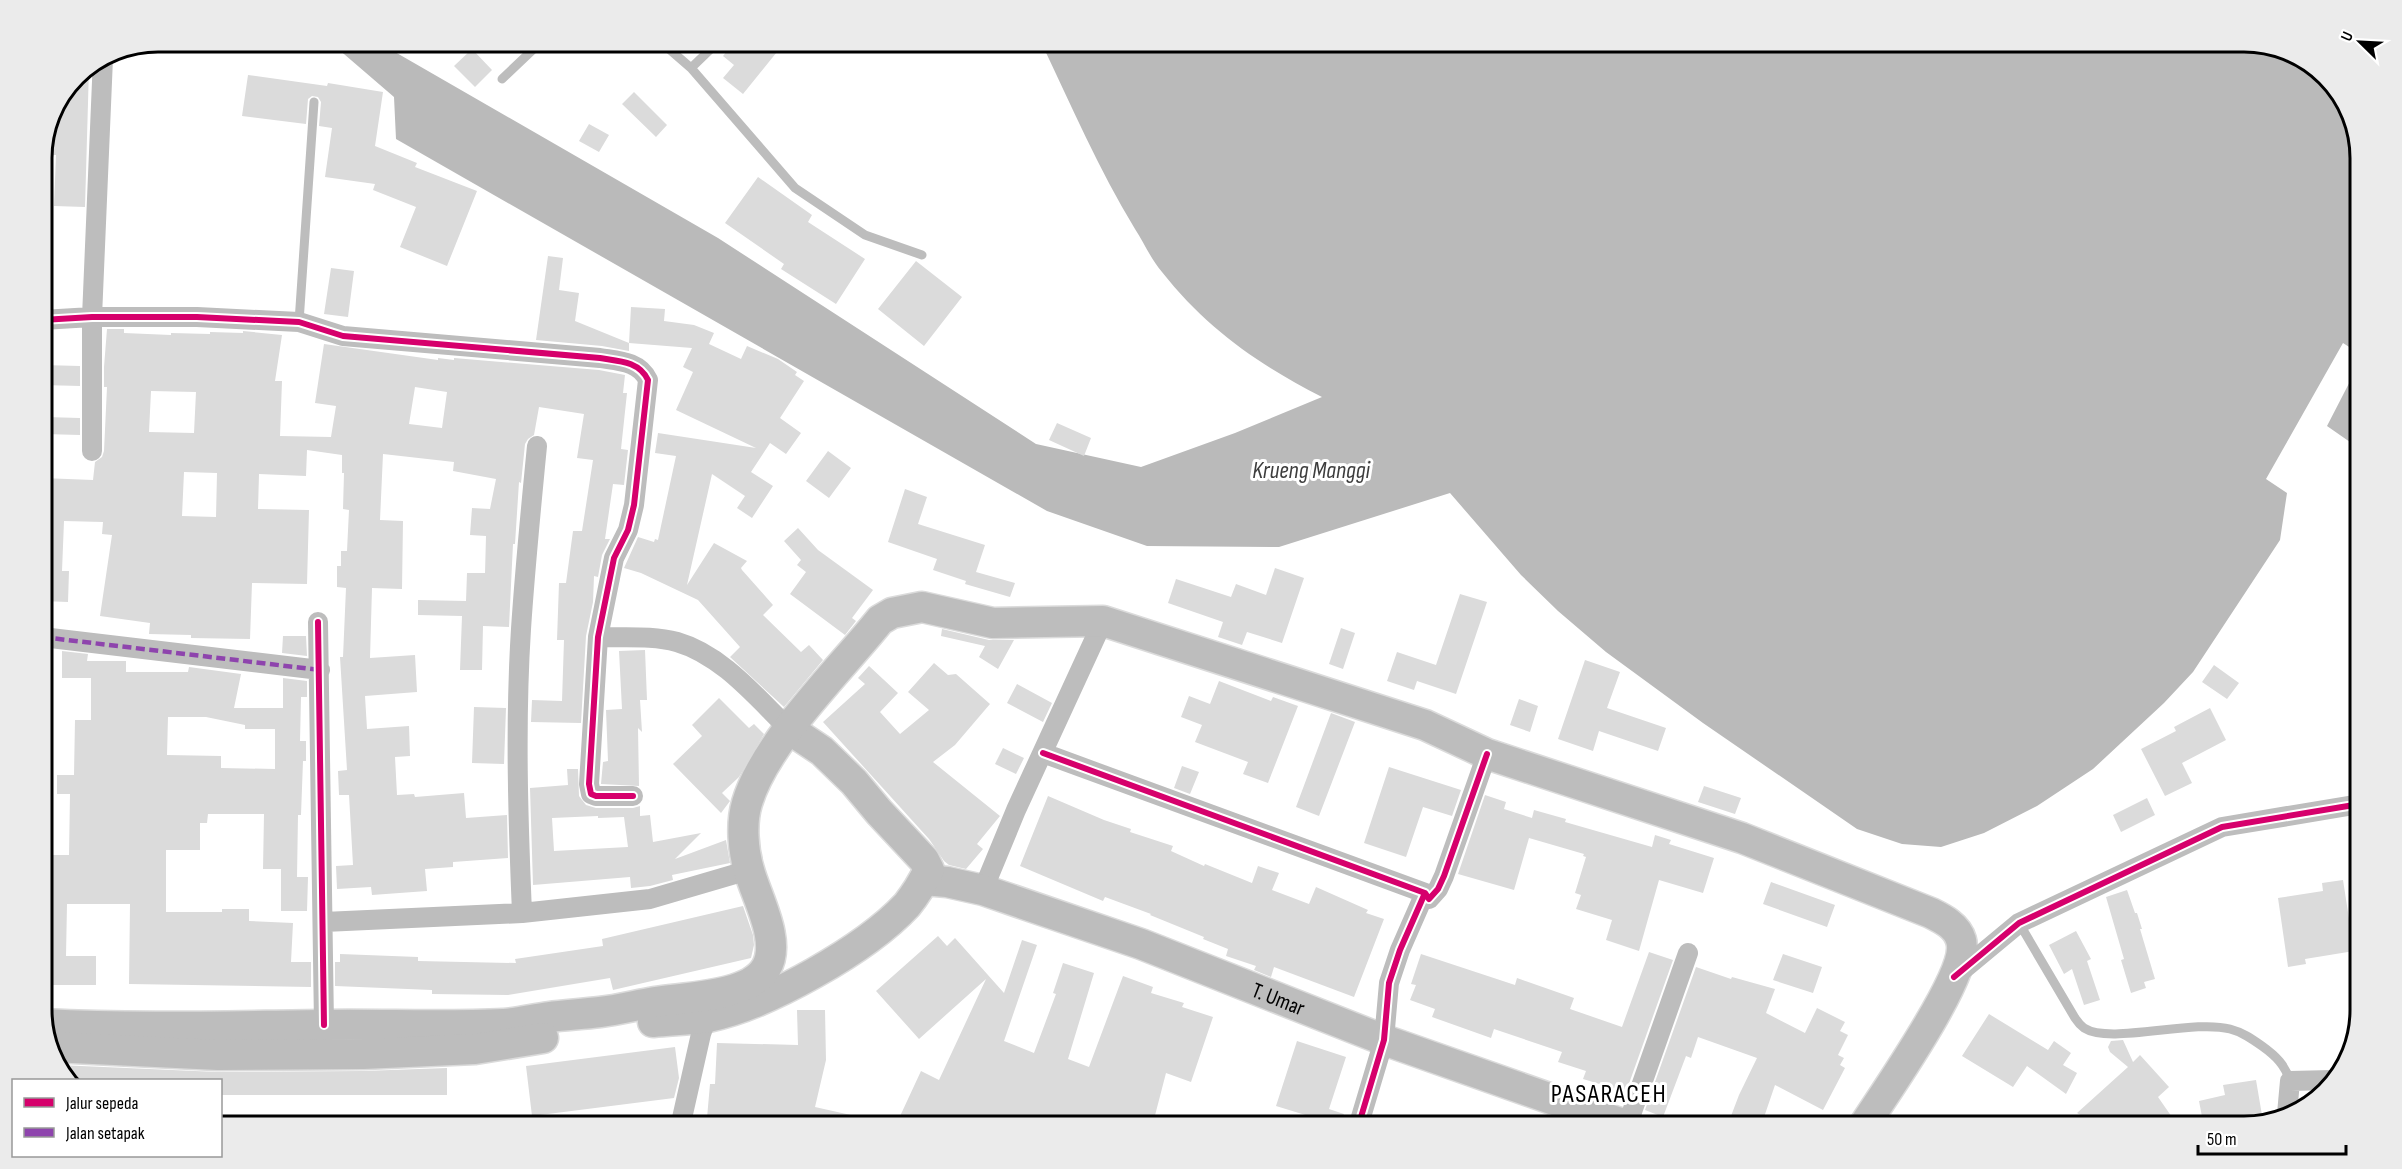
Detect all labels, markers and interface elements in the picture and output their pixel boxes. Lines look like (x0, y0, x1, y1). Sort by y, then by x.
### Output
north arrow (2330, 12, 2390, 72)
text: U (2337, 29, 2358, 44)
water label: Krueng Manggi (1252, 456, 1370, 485)
street label: T. Umar (1248, 977, 1309, 1022)
legend (12, 1079, 222, 1157)
district label: PASARACEH (1551, 1079, 1667, 1110)
text: Jalur sepeda (65, 1093, 138, 1114)
scale bar (2198, 1118, 2346, 1156)
text: Jalan setapak (65, 1123, 145, 1144)
text: 50 m (2207, 1129, 2237, 1150)

